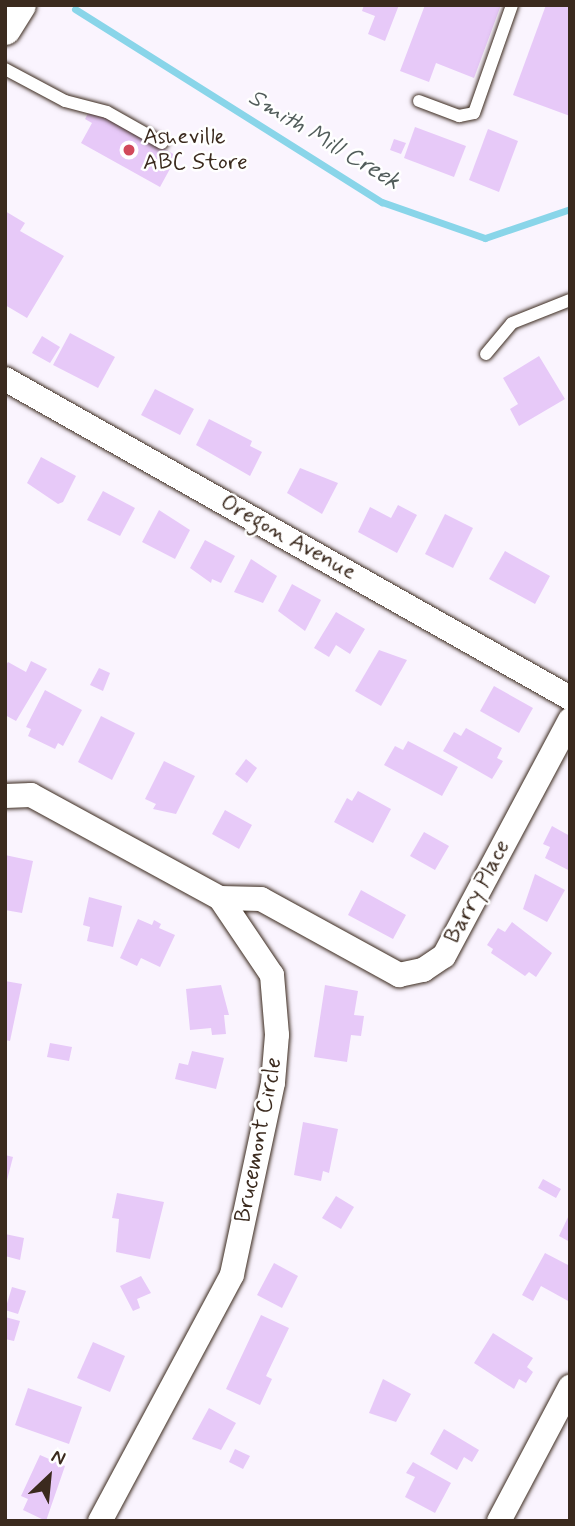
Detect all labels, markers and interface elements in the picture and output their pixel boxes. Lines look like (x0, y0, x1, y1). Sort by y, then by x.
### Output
water label: Smith Mill Creek (243, 83, 405, 197)
place label: Asheville ABC Store (143, 123, 244, 177)
marker: Asheville ABC Store (121, 142, 137, 158)
street label: Oregon Avenue (215, 489, 361, 587)
street label: Barry Place (439, 835, 517, 949)
street label: Brucemont Circle (229, 1055, 289, 1225)
north arrow (14, 1442, 84, 1512)
text: N (47, 1444, 70, 1472)

